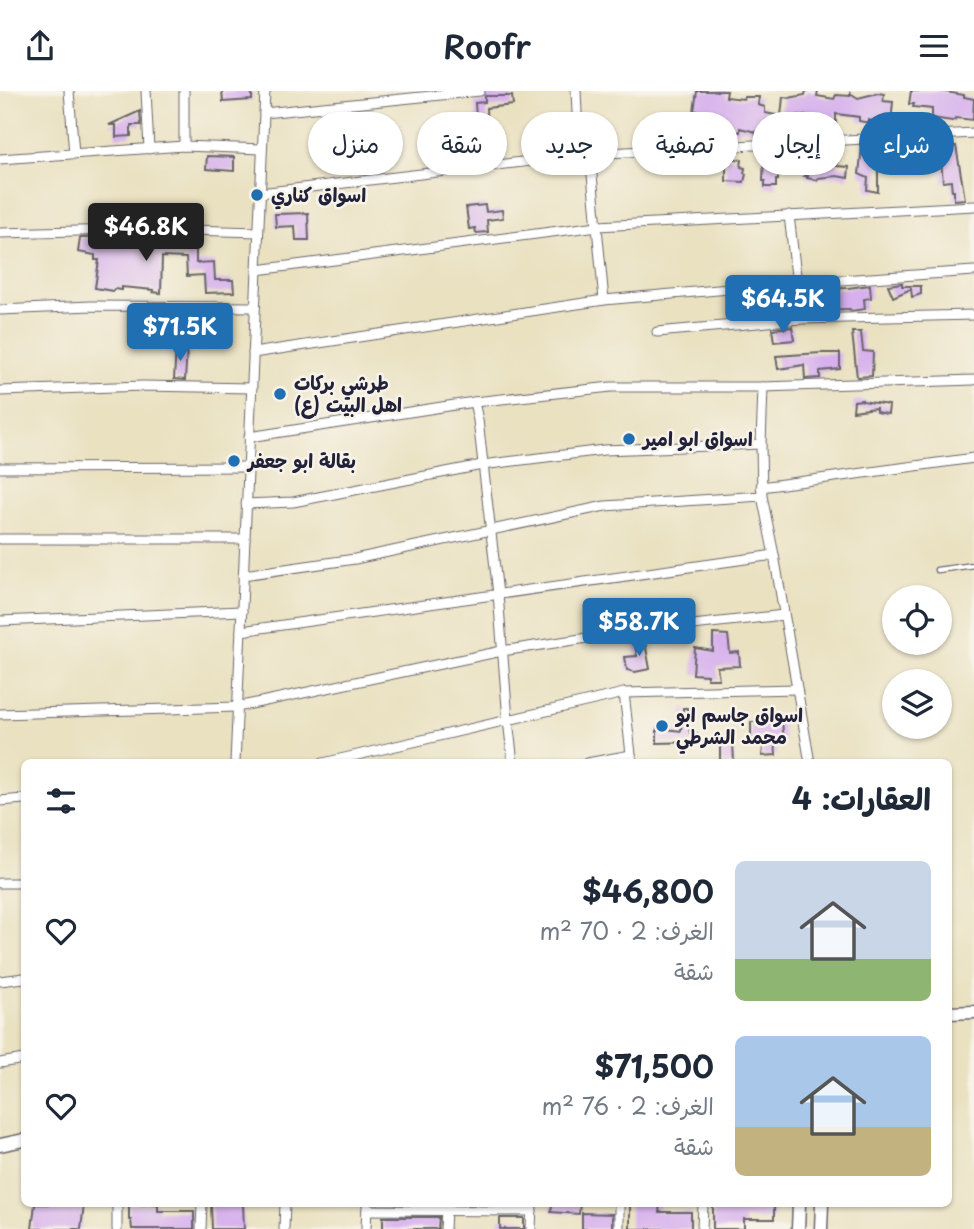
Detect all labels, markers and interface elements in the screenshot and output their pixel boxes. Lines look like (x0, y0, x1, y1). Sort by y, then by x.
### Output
text: Roofr (443, 22, 531, 70)
icon: share (21, 27, 59, 65)
icon: menu (915, 27, 953, 65)
chip: منزل (308, 112, 403, 175)
chip: شقة (417, 112, 507, 175)
chip: جديد (521, 112, 618, 175)
chip: تصفية (632, 112, 738, 175)
chip: إيجار (752, 112, 845, 175)
chip: شراء (859, 112, 954, 175)
place label: اسواق كناري (271, 180, 366, 210)
marker: اسواق كناري (249, 187, 265, 203)
pin: $46.8K (89, 204, 203, 263)
text: $46.8K (104, 208, 188, 243)
pin: $64.5K (726, 275, 840, 335)
text: $64.5K (741, 280, 825, 315)
pin: $71.5K (123, 303, 237, 363)
text: $71.5K (143, 308, 217, 343)
place label: طرشي بركات اهل البيت (ع) (294, 368, 402, 419)
marker: طرشي بركات اهل البيت (ع) (272, 386, 288, 402)
place label: اسواق ابو امير (641, 424, 753, 452)
marker: اسواق ابو امير (621, 431, 637, 447)
place label: بقالة ابو جعفر (246, 446, 356, 474)
marker: بقالة ابو جعفر (226, 453, 242, 469)
map controls (882, 585, 952, 739)
button: locate (882, 585, 952, 655)
pin: $58.7K (582, 599, 696, 658)
text: $58.7K (599, 603, 679, 638)
button: layers (882, 669, 952, 739)
place label: اسواق جاسم ابو محمد الشرطي (674, 700, 803, 754)
marker: اسواق جاسم ابو محمد الشرطي (654, 718, 670, 734)
text: العقارات: 4 (792, 775, 931, 820)
icon: filters (42, 782, 80, 820)
text: $46,800 (582, 868, 714, 913)
icon: home (791, 889, 875, 973)
icon: heart (42, 912, 80, 950)
text: الغرف: 2 · 70 m² (540, 913, 714, 948)
text: شقة (674, 953, 714, 988)
text: $71,500 (595, 1043, 714, 1088)
icon: home (791, 1064, 875, 1148)
icon: heart (42, 1087, 80, 1125)
text: الغرف: 2 · 76 m² (542, 1088, 714, 1123)
text: شقة (674, 1128, 714, 1163)

